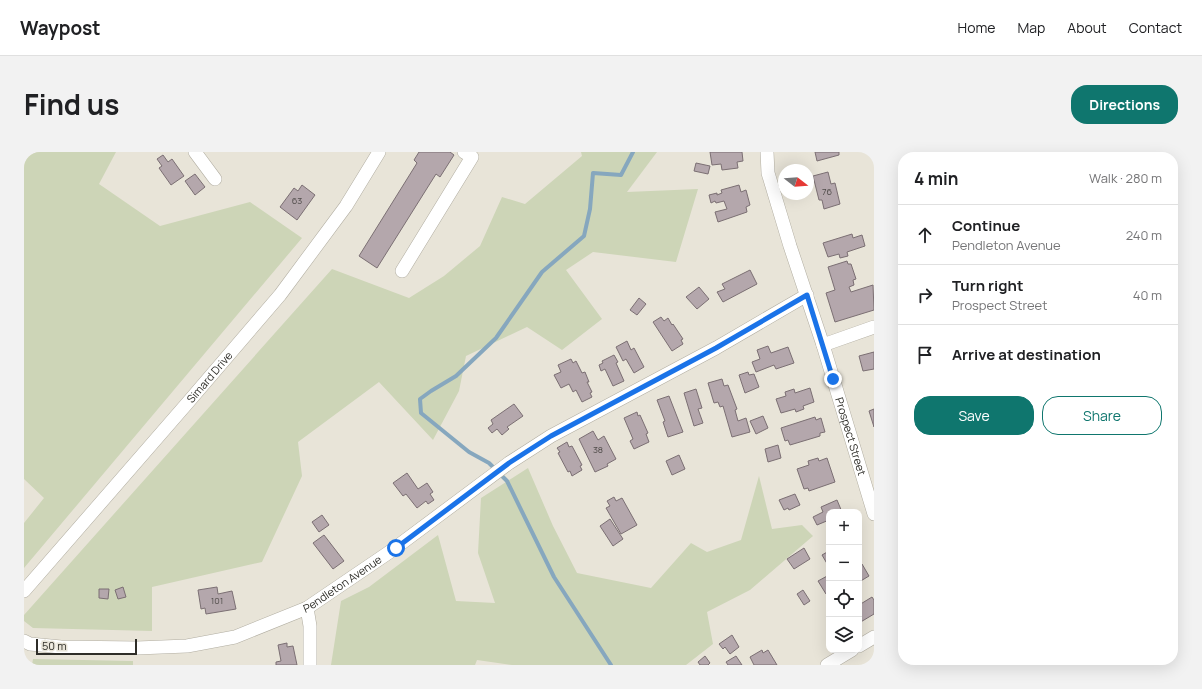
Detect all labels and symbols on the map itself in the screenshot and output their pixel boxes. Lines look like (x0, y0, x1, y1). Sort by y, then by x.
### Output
north arrow (778, 164, 814, 200)
house number: 76 (822, 185, 832, 198)
house number: 63 (292, 194, 302, 207)
street label: Simard Drive (183, 348, 236, 406)
route end (824, 370, 842, 388)
street label: Prospect Street (832, 395, 870, 477)
house number: 38 (593, 443, 603, 456)
route start (387, 539, 405, 557)
street label: Pendleton Avenue (301, 551, 385, 616)
house number: 101 (211, 594, 223, 607)
scale bar (36, 637, 137, 656)

